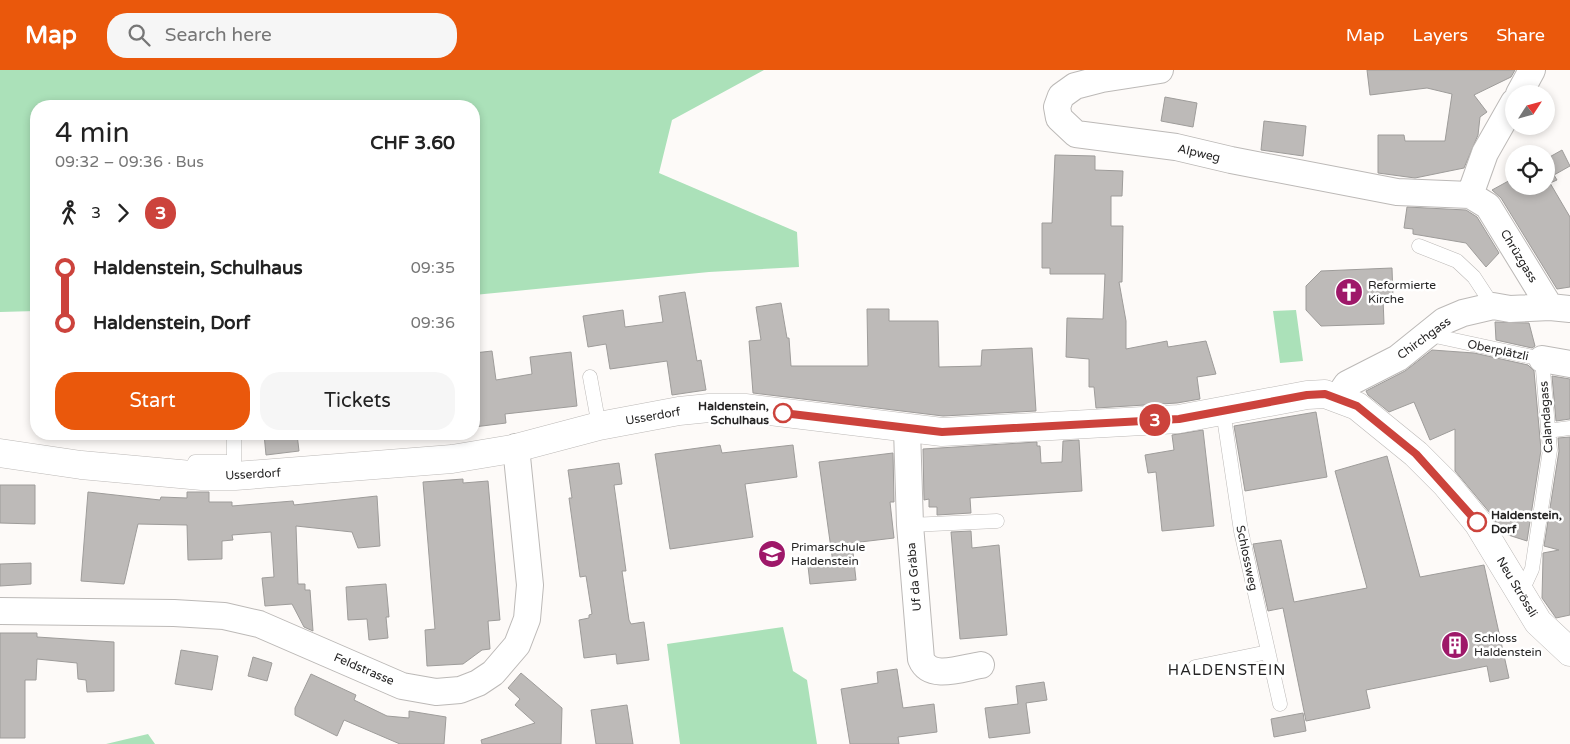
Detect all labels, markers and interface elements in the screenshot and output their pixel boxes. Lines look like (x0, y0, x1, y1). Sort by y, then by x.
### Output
search box (107, 13, 457, 58)
text: Map (25, 21, 77, 50)
icon: search (125, 21, 153, 49)
text: Search here (165, 24, 272, 46)
text: Map (1346, 24, 1385, 46)
text: Layers (1413, 24, 1468, 46)
text: Share (1496, 24, 1545, 46)
north arrow (1505, 85, 1555, 135)
map controls (1505, 85, 1555, 195)
text: 4 min (55, 116, 130, 150)
text: CHF 3.60 (370, 132, 455, 154)
street label: Alpweg (1176, 141, 1222, 165)
button: locate (1505, 145, 1555, 195)
text: 09:32 – 09:36 · Bus (55, 152, 204, 172)
icon: walk (55, 199, 83, 227)
icon: forward (109, 199, 137, 227)
text: 3 (155, 202, 166, 224)
text: 3 (91, 203, 101, 223)
street label: Chrüzgass (1498, 227, 1540, 285)
text: Haldenstein, Schulhaus (93, 257, 303, 279)
text: 09:35 (411, 258, 455, 278)
church icon: Reformierte Kirche (1334, 277, 1364, 307)
place label: Reformierte Kirche (1368, 278, 1436, 306)
text: Haldenstein, Dorf (93, 312, 250, 334)
text: 09:36 (411, 313, 455, 333)
street label: Chirchgass (1395, 314, 1454, 362)
street label: Oberplätzli (1466, 337, 1530, 363)
button: Start (55, 372, 250, 430)
button: Tickets (260, 372, 455, 430)
street label: Calandagass (1536, 380, 1556, 454)
place label: Haldenstein, Schulhaus (698, 399, 769, 427)
marker: Haldenstein, Schulhaus (773, 403, 793, 423)
street label: Usserdorf (624, 404, 682, 428)
line badge: 3 (1139, 404, 1171, 436)
text: 3 (1149, 409, 1161, 431)
street label: Usserdorf (225, 466, 282, 482)
place label: Haldenstein, Dorf (1491, 508, 1562, 536)
marker: Haldenstein, Dorf (1467, 512, 1487, 532)
street label: Schlossweg (1233, 524, 1261, 592)
school or university icon: Primarschule Haldenstein (757, 539, 787, 569)
place label: Primarschule Haldenstein (791, 540, 866, 568)
street label: Uf da Gräba (904, 542, 924, 612)
street label: Neu Strössli (1494, 554, 1540, 620)
building icon: Schloss Haldenstein (1440, 630, 1470, 660)
place label: Schloss Haldenstein (1474, 631, 1542, 659)
street label: Feldstrasse (332, 650, 396, 688)
district label: HALDENSTEIN (1168, 661, 1286, 679)

